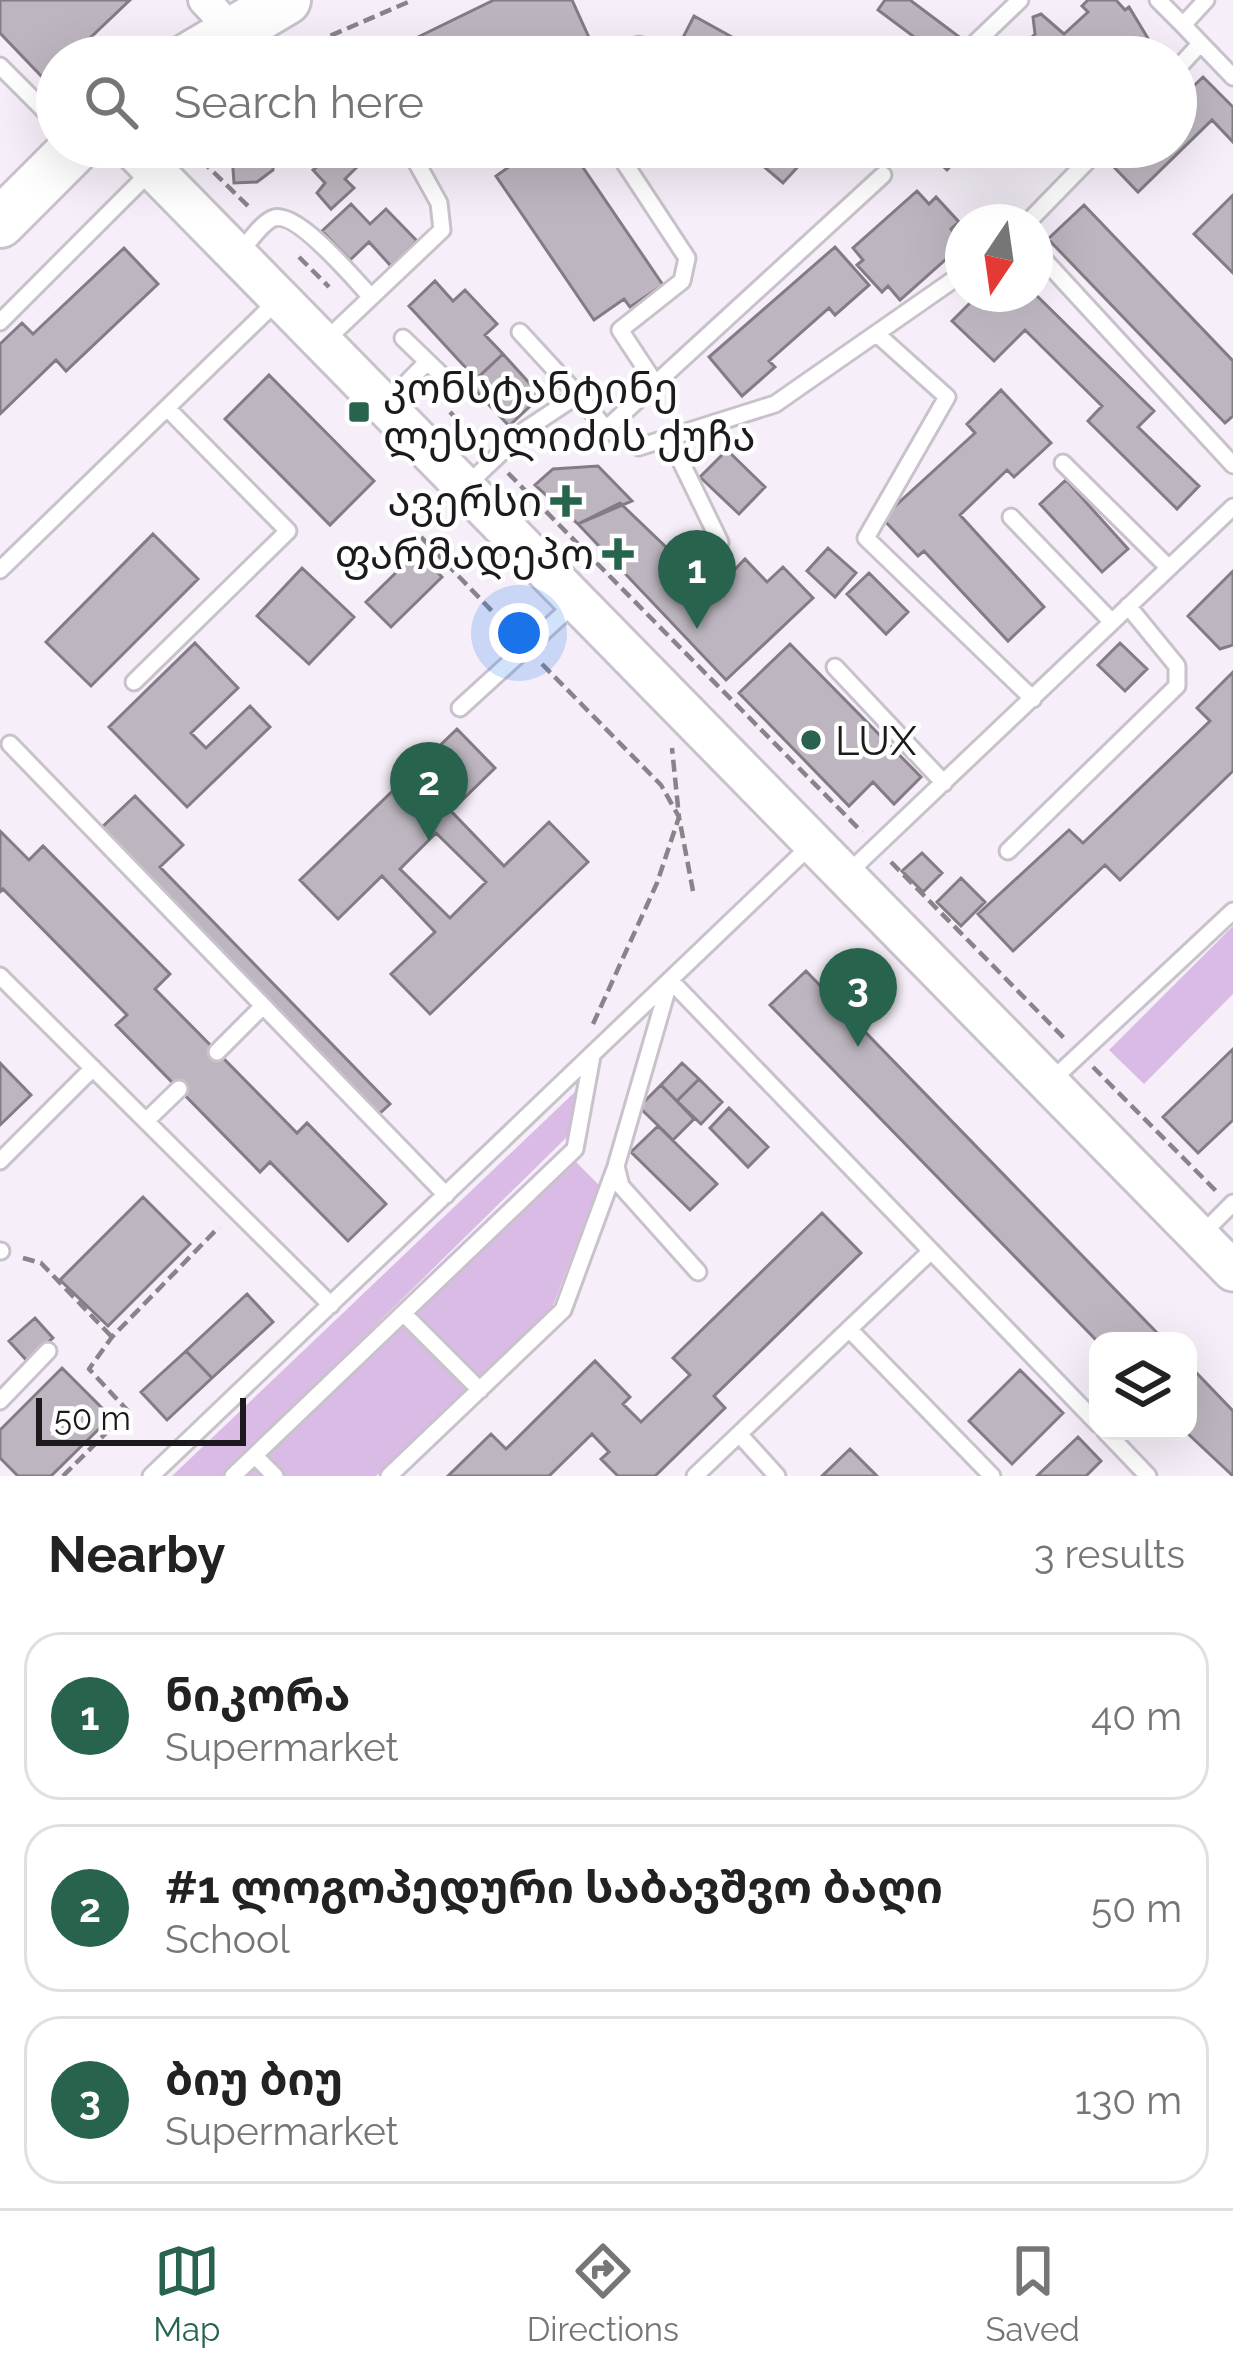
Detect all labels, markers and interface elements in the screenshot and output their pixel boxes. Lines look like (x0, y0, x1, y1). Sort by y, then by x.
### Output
search box (36, 36, 1197, 168)
icon: search (78, 69, 144, 135)
text: Search here (174, 76, 424, 129)
north arrow (945, 204, 1053, 312)
place label: კონსტანტინე ლესელიძის ქუჩა (383, 364, 755, 462)
marker: კონსტანტინე ლესელიძის ქუჩა (346, 399, 372, 425)
place label: ავერსი (387, 477, 542, 527)
marker: ავერსი (553, 488, 579, 514)
place label: ფარმადეპო (335, 530, 594, 580)
pin: 1 (658, 530, 736, 629)
marker: ფარმადეპო (605, 541, 631, 567)
your location (489, 603, 549, 663)
place label: LUX (835, 716, 917, 765)
marker: LUX (798, 727, 824, 753)
pin: 2 (390, 742, 468, 841)
pin: 3 (819, 948, 897, 1047)
map controls (1089, 1332, 1197, 1440)
button: layers (1089, 1332, 1197, 1440)
scale bar (36, 1392, 246, 1445)
text: 50 m (54, 1399, 131, 1438)
text: Nearby (48, 1524, 225, 1584)
text: 3 results (1034, 1531, 1185, 1577)
text: ნიკორა (165, 1669, 350, 1722)
text: 1 (80, 1693, 100, 1739)
text: 40 m (1091, 1693, 1182, 1739)
text: Supermarket (165, 1724, 399, 1770)
text: #1 ლოგოპედური საბავშვო ბაღი (165, 1861, 943, 1914)
text: 2 (79, 1885, 101, 1931)
text: 50 m (1091, 1885, 1182, 1931)
text: School (165, 1916, 290, 1962)
text: ბიუ ბიუ (165, 2053, 343, 2106)
text: 3 (79, 2077, 101, 2123)
text: 130 m (1075, 2077, 1182, 2123)
text: Supermarket (165, 2108, 399, 2154)
tab: Map (153, 2238, 220, 2349)
tab: Directions (527, 2238, 679, 2349)
tab: Saved (985, 2238, 1080, 2349)

